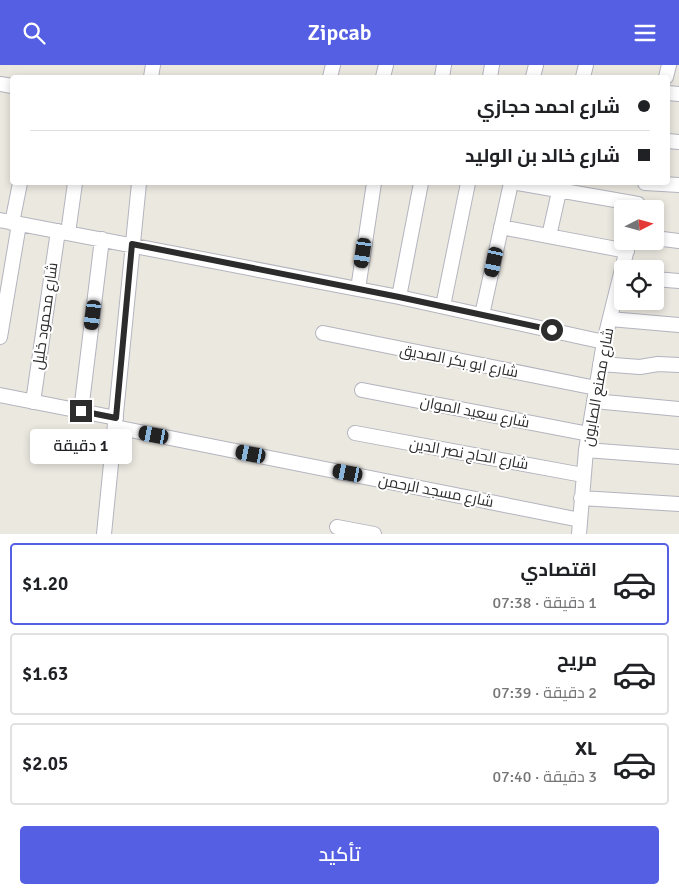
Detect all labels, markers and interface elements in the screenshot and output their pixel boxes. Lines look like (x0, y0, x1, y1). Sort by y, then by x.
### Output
icon: search (20, 19, 48, 47)
text: Zipcab (308, 19, 371, 46)
icon: menu (631, 19, 659, 47)
text: شارع احمد حجازي (477, 95, 620, 119)
text: شارع خالد بن الوليد (465, 144, 620, 168)
north arrow (614, 200, 664, 250)
map controls (614, 200, 664, 310)
car (353, 237, 372, 269)
car (483, 246, 504, 278)
button: locate (614, 260, 664, 310)
street label: شارع محمود خليل (29, 261, 63, 371)
car (83, 299, 102, 331)
route start (541, 319, 563, 341)
street label: شارع مصنع الصابون (579, 326, 619, 448)
street label: شارع ابو بكر الصديق (398, 341, 520, 383)
street label: شارع سعيد الموان (418, 393, 531, 433)
route end (70, 400, 92, 422)
car (137, 425, 170, 445)
callout: 1 دقيقة (30, 429, 132, 463)
street label: شارع الحاج نصر الدين (408, 435, 530, 475)
text: 1 دقيقة (54, 436, 108, 456)
car (234, 444, 267, 464)
car (331, 463, 364, 483)
street label: شارع مسجد الرحمن (377, 471, 495, 513)
text: اقتصادي (521, 558, 597, 582)
icon: car (612, 562, 657, 607)
text: $1.20 (22, 572, 68, 596)
text: 1 دقيقة · 07:38 (492, 593, 597, 613)
text: مريح (557, 648, 597, 672)
icon: car (612, 652, 657, 697)
text: $1.63 (22, 662, 68, 686)
text: 2 دقيقة · 07:39 (492, 683, 597, 703)
text: XL (575, 737, 597, 761)
icon: car (612, 742, 657, 787)
text: $2.05 (22, 752, 68, 776)
text: 3 دقيقة · 07:40 (492, 767, 597, 787)
button: تأكيد (20, 826, 659, 884)

